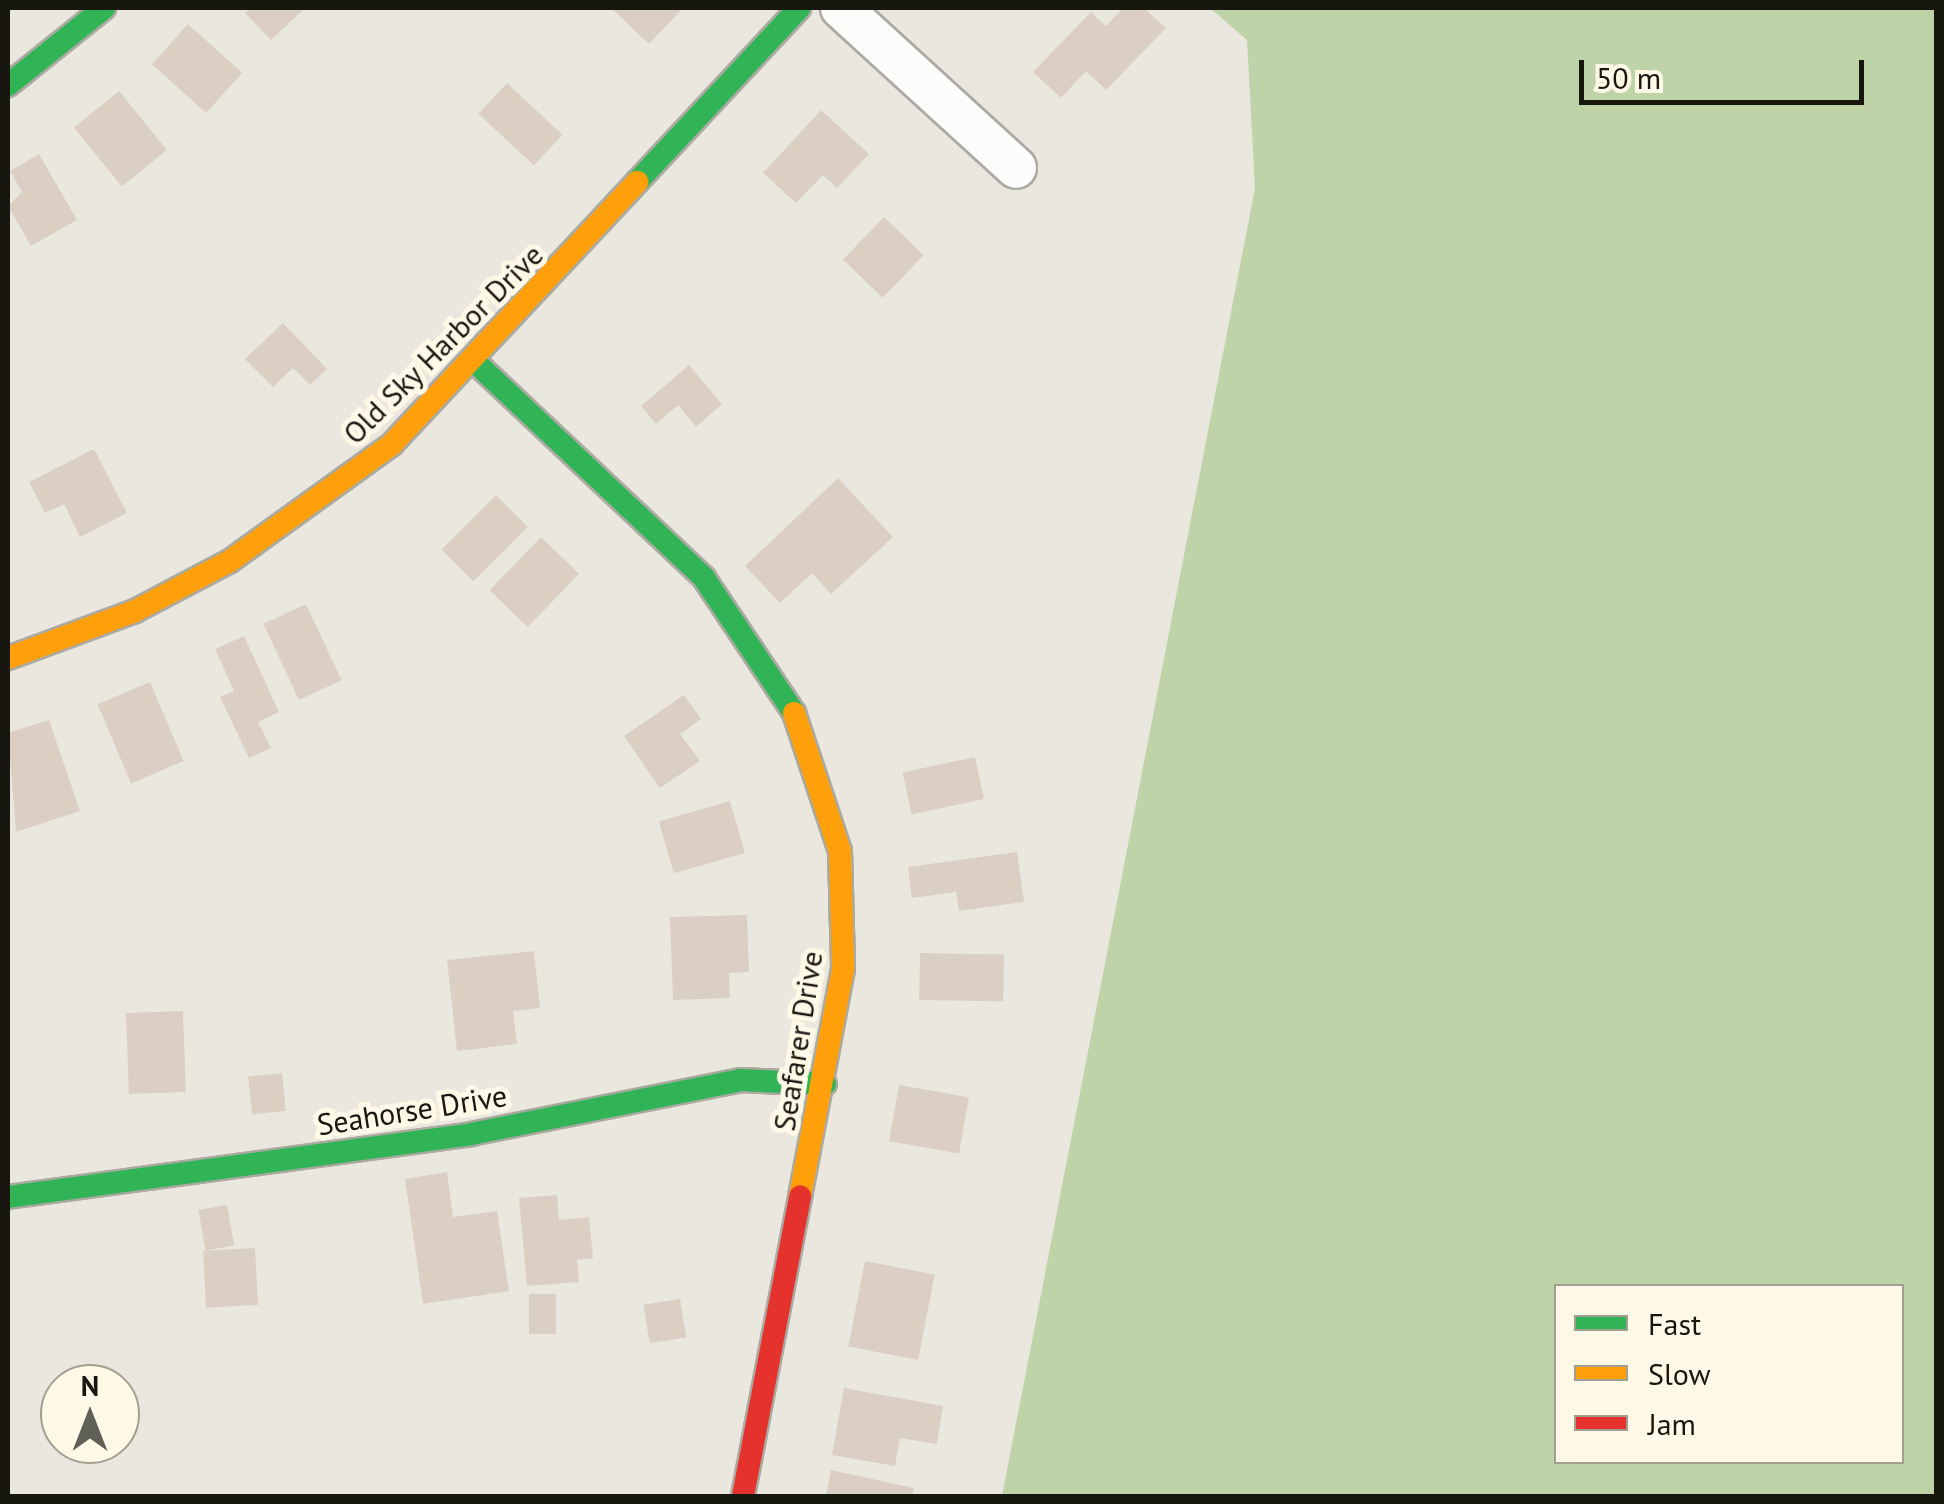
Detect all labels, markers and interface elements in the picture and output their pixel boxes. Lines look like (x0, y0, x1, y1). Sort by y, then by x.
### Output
scale bar (1584, 40, 1869, 102)
text: 50 m (1596, 58, 1661, 97)
street label: Old Sky Harbor Drive (335, 236, 551, 452)
street label: Seafarer Drive (766, 949, 830, 1133)
street label: Seahorse Drive (314, 1077, 510, 1143)
legend (1554, 1284, 1904, 1464)
text: Fast (1648, 1304, 1701, 1343)
text: Slow (1648, 1354, 1711, 1393)
north arrow (40, 1364, 140, 1464)
text: N (81, 1367, 99, 1404)
text: Jam (1648, 1404, 1696, 1443)

